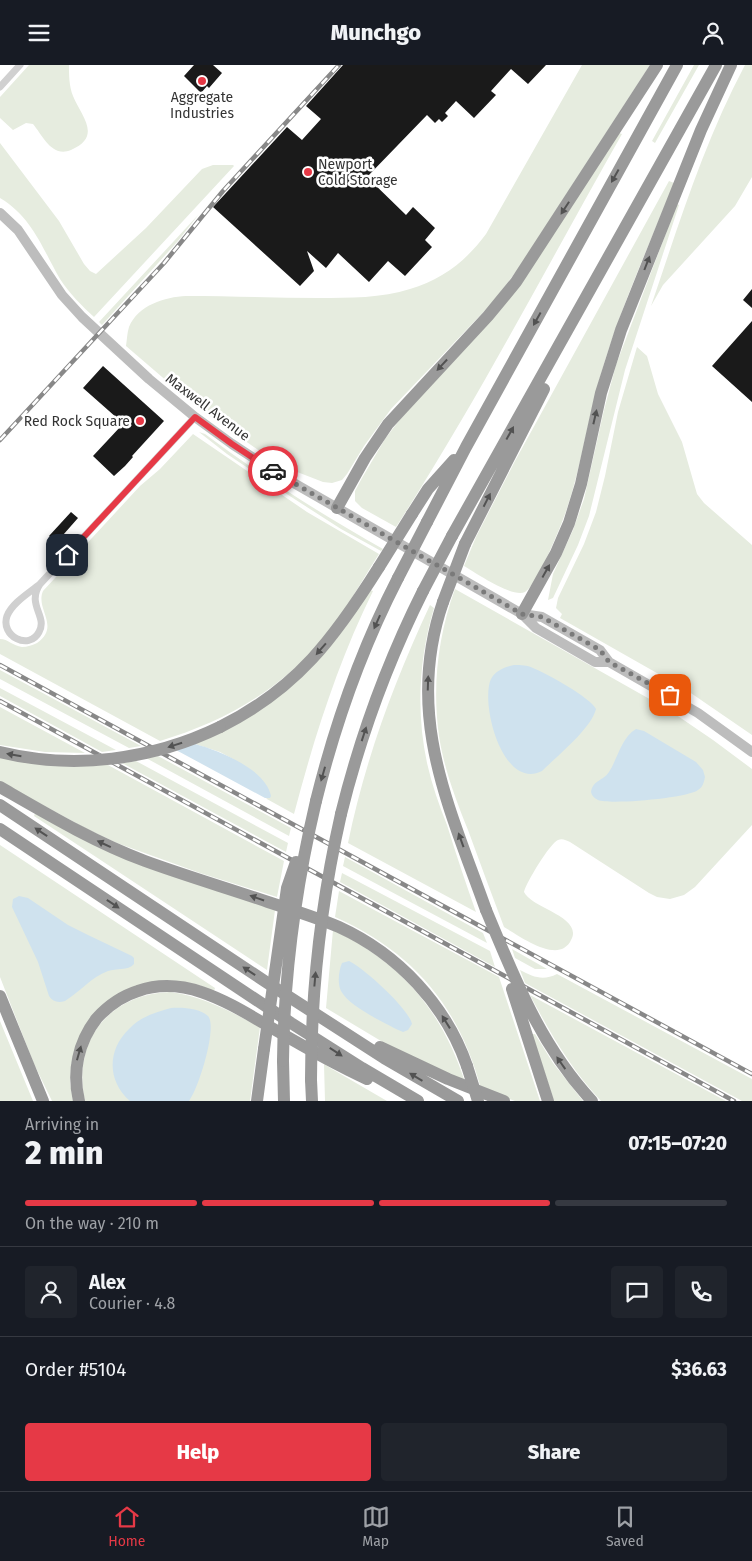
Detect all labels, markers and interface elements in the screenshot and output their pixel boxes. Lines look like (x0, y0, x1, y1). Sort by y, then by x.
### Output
icon: menu (25, 19, 53, 47)
text: Munchgo (331, 19, 421, 46)
icon: person (699, 19, 727, 47)
marker: Aggregate Industries (196, 75, 208, 87)
place label: Aggregate Industries (170, 89, 234, 122)
place label: Newport Cold Storage (318, 156, 398, 189)
marker: Newport Cold Storage (302, 166, 314, 178)
one-way arrow (611, 170, 620, 183)
one-way arrow (560, 201, 569, 215)
one-way arrow (644, 256, 651, 271)
one-way arrow (533, 311, 541, 326)
one-way arrow (436, 358, 448, 370)
street label: Maxwell Avenue (162, 370, 253, 445)
one-way arrow (591, 410, 599, 425)
place label: Red Rock Square (24, 413, 130, 430)
marker: Red Rock Square (134, 415, 146, 427)
one-way arrow (506, 425, 514, 440)
courier (248, 446, 298, 496)
icon: car (259, 457, 287, 485)
one-way arrow (483, 493, 491, 507)
pin (46, 534, 88, 576)
icon: home (53, 541, 81, 569)
one-way arrow (542, 564, 550, 578)
one-way arrow (373, 615, 381, 629)
one-way arrow (315, 643, 327, 655)
one-way arrow (425, 674, 433, 690)
pin (649, 674, 691, 716)
icon: bag (656, 681, 684, 709)
one-way arrow (361, 726, 368, 741)
one-way arrow (167, 741, 182, 749)
one-way arrow (6, 751, 22, 759)
one-way arrow (318, 767, 326, 782)
one-way arrow (35, 827, 48, 837)
one-way arrow (457, 833, 464, 848)
one-way arrow (97, 839, 111, 847)
one-way arrow (249, 894, 264, 902)
one-way arrow (107, 899, 120, 909)
one-way arrow (243, 966, 256, 975)
one-way arrow (311, 970, 319, 986)
one-way arrow (442, 1016, 451, 1029)
one-way arrow (76, 1045, 84, 1060)
one-way arrow (330, 1047, 343, 1057)
one-way arrow (556, 1056, 566, 1070)
one-way arrow (409, 1072, 422, 1081)
text: Arriving in (25, 1115, 99, 1134)
text: 07:15–07:20 (628, 1132, 727, 1155)
text: 2 min (25, 1134, 103, 1172)
text: On the way · 210 m (25, 1214, 159, 1233)
button: person (25, 1266, 77, 1318)
button: chat (611, 1266, 663, 1318)
button: phone (675, 1266, 727, 1318)
text: Alex (89, 1271, 126, 1294)
text: Courier · 4.8 (89, 1294, 175, 1313)
text: Order #5104 (25, 1358, 126, 1381)
text: $36.63 (671, 1358, 727, 1381)
button: Help (25, 1423, 371, 1481)
button: Share (381, 1423, 727, 1481)
tab: Home (108, 1503, 145, 1550)
tab: Map (362, 1503, 390, 1550)
tab: Saved (606, 1503, 644, 1550)

